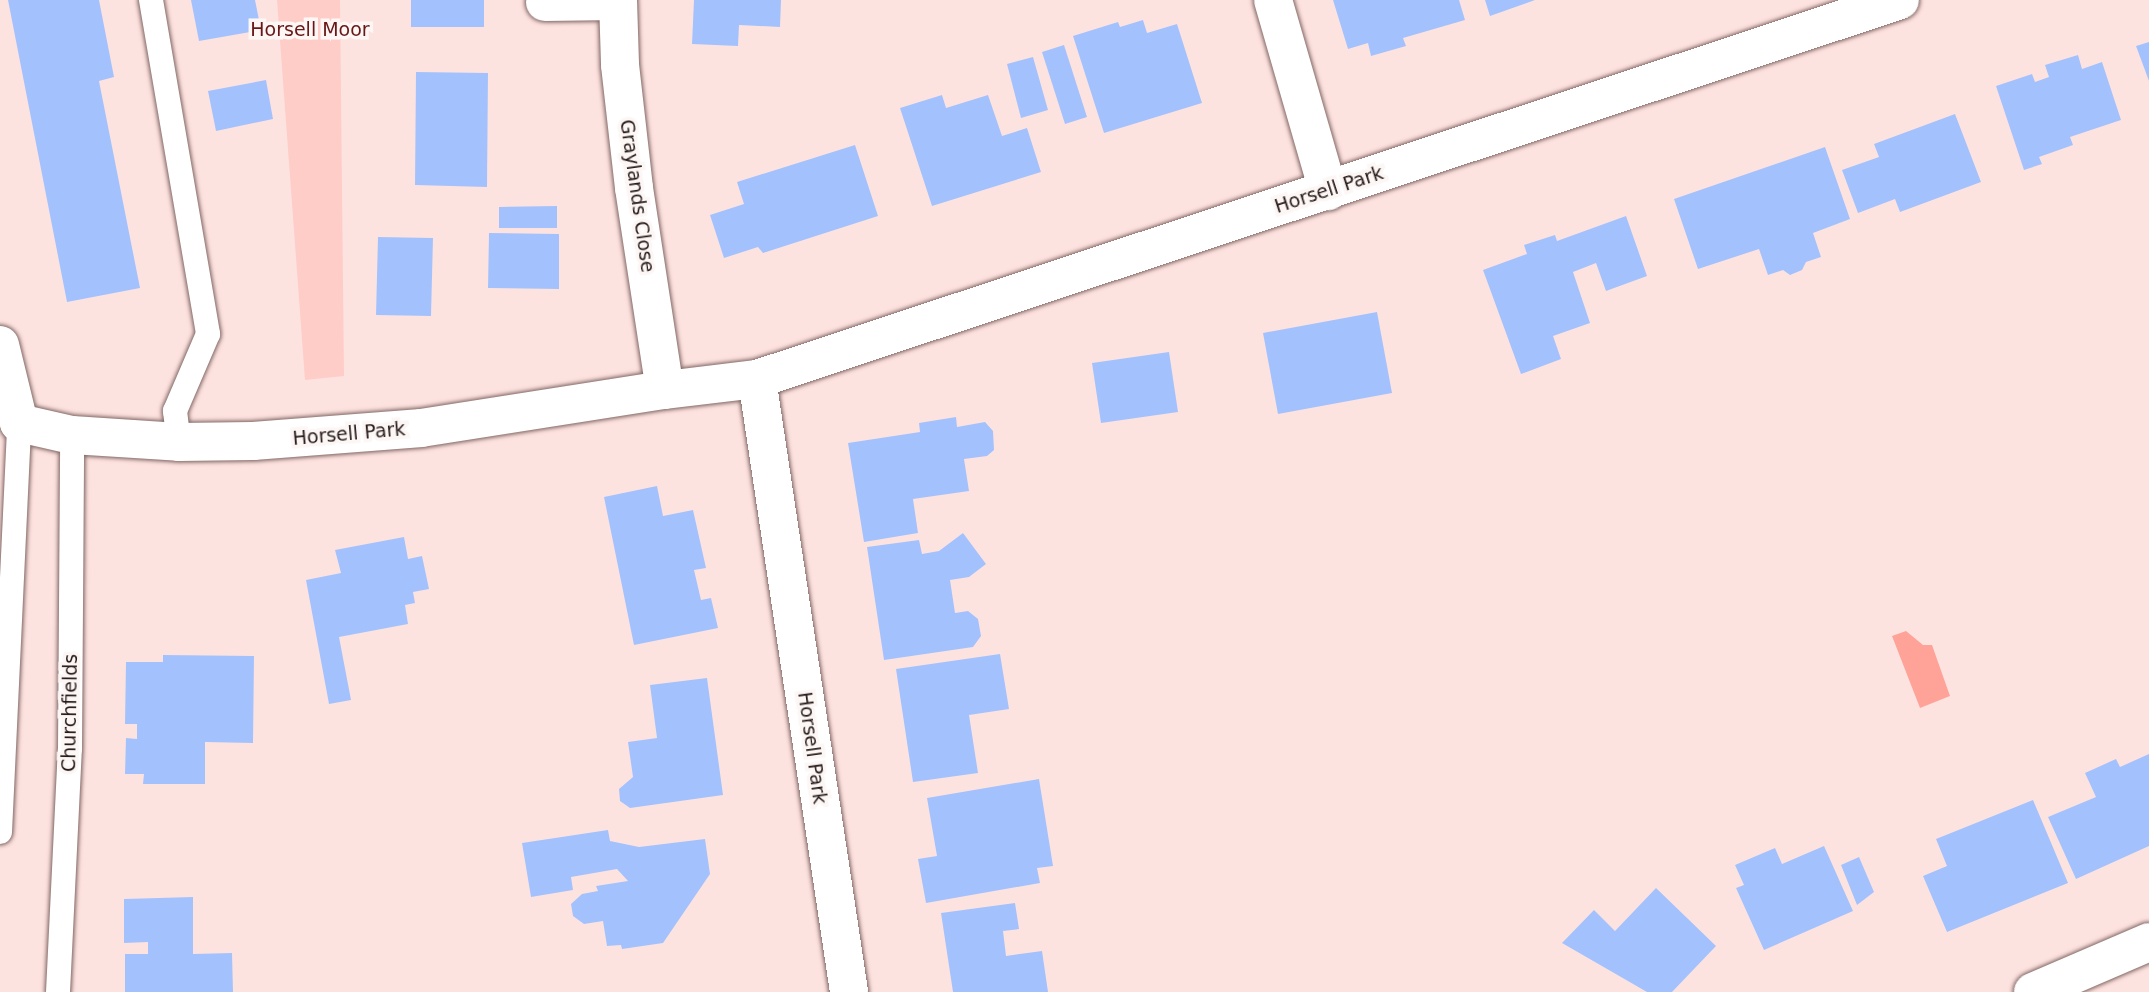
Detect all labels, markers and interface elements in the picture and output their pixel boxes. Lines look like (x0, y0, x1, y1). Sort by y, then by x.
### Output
park label: Horsell Moor (250, 19, 370, 41)
street label: Graylands Close (615, 118, 659, 274)
street label: Horsell Park (1272, 162, 1386, 218)
street label: Horsell Park (292, 418, 406, 450)
street label: Churchfields (58, 654, 82, 772)
street label: Horsell Park (793, 690, 831, 806)

